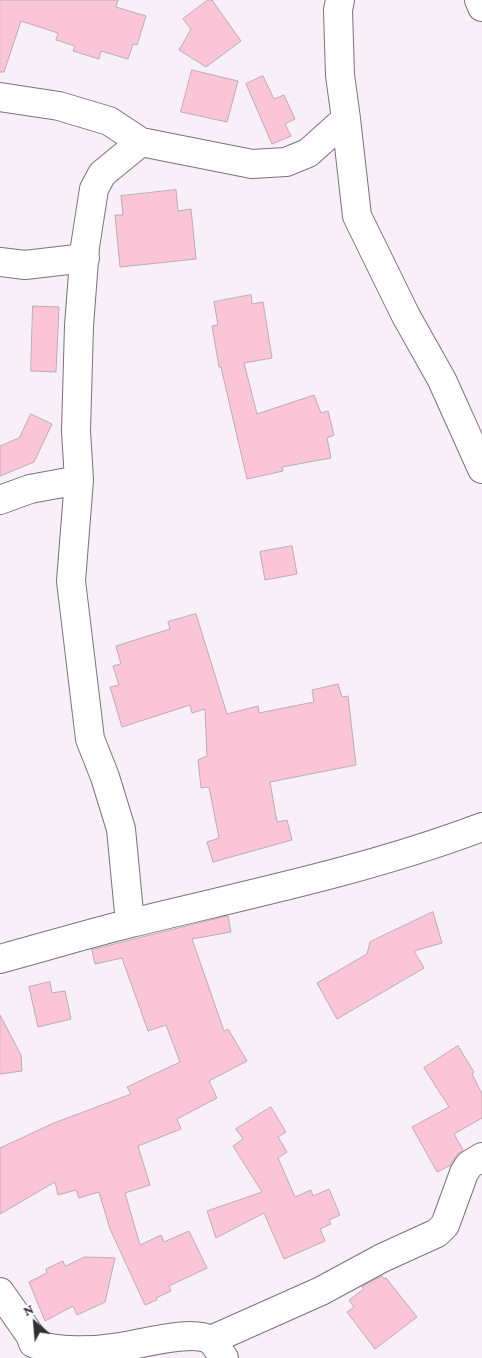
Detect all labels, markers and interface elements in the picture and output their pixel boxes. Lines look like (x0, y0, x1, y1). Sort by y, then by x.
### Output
north arrow (10, 1298, 60, 1348)
text: N (20, 1300, 36, 1319)

